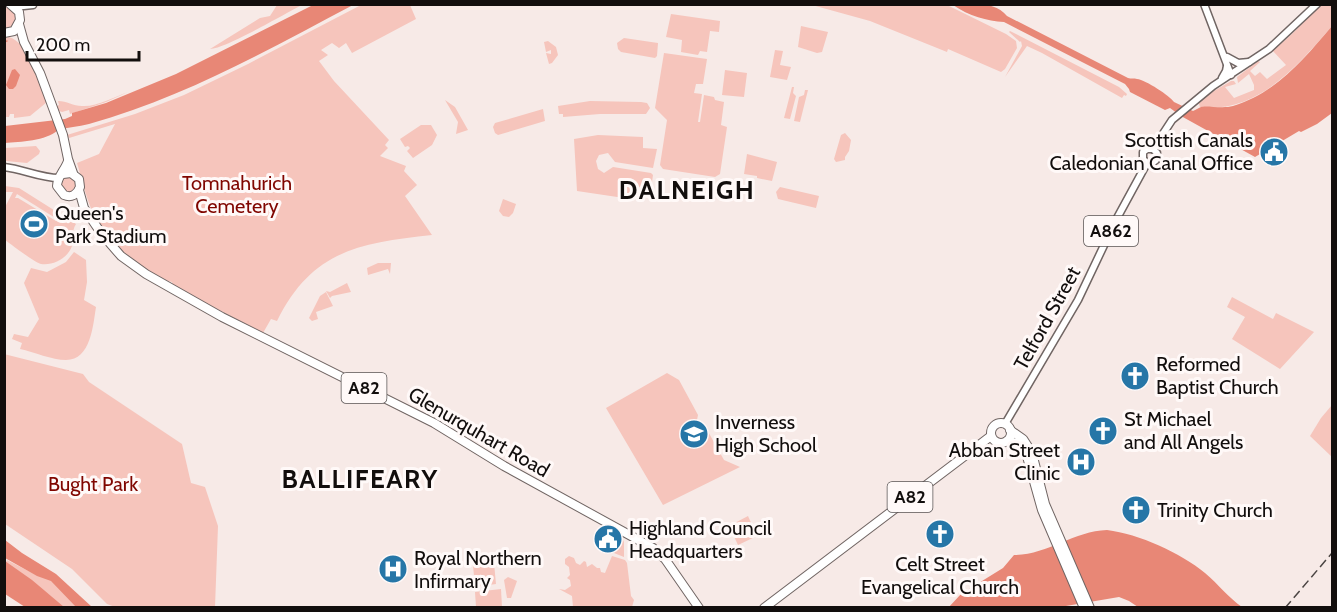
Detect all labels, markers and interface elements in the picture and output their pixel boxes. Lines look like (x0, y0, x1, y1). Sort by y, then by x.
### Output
scale bar (27, 24, 140, 62)
text: 200 m (36, 34, 90, 56)
place label: Scottish Canals Caledonian Canal Office (1050, 128, 1253, 175)
public building icon: Scottish Canals Caledonian Canal Office (1258, 136, 1290, 168)
park label: Tomnahurich Cemetery (182, 171, 292, 218)
district label: DALNEIGH (619, 174, 755, 206)
place label: Queen's Park Stadium (55, 201, 167, 248)
sports icon: Queen's Park Stadium (18, 208, 50, 240)
road number: A862 (1084, 216, 1138, 246)
street label: Telford Street (1009, 262, 1085, 374)
place label: Reformed Baptist Church (1156, 352, 1279, 399)
church icon: Reformed Baptist Church (1119, 360, 1151, 392)
road number: A82 (342, 373, 386, 403)
street label: Glenurquhart Road (404, 382, 554, 482)
place label: St Michael and All Angels (1124, 407, 1243, 454)
place label: Inverness High School (715, 410, 817, 457)
church icon: St Michael and All Angels (1087, 415, 1119, 447)
school or university icon: Inverness High School (678, 418, 710, 450)
place label: Abban Street Clinic (949, 438, 1060, 485)
hospital icon: Abban Street Clinic (1065, 446, 1097, 478)
district label: BALLIFEARY (281, 463, 439, 495)
park label: Bught Park (48, 472, 138, 496)
road number: A82 (888, 482, 932, 512)
church icon: Trinity Church (1120, 494, 1152, 526)
place label: Trinity Church (1157, 498, 1273, 522)
place label: Highland Council Headquarters (629, 516, 772, 563)
church icon: Celt Street Evangelical Church (924, 518, 956, 550)
public building icon: Highland Council Headquarters (592, 523, 624, 555)
place label: Royal Northern Infirmary (414, 546, 542, 593)
place label: Celt Street Evangelical Church (861, 552, 1019, 599)
hospital icon: Royal Northern Infirmary (377, 553, 409, 585)

